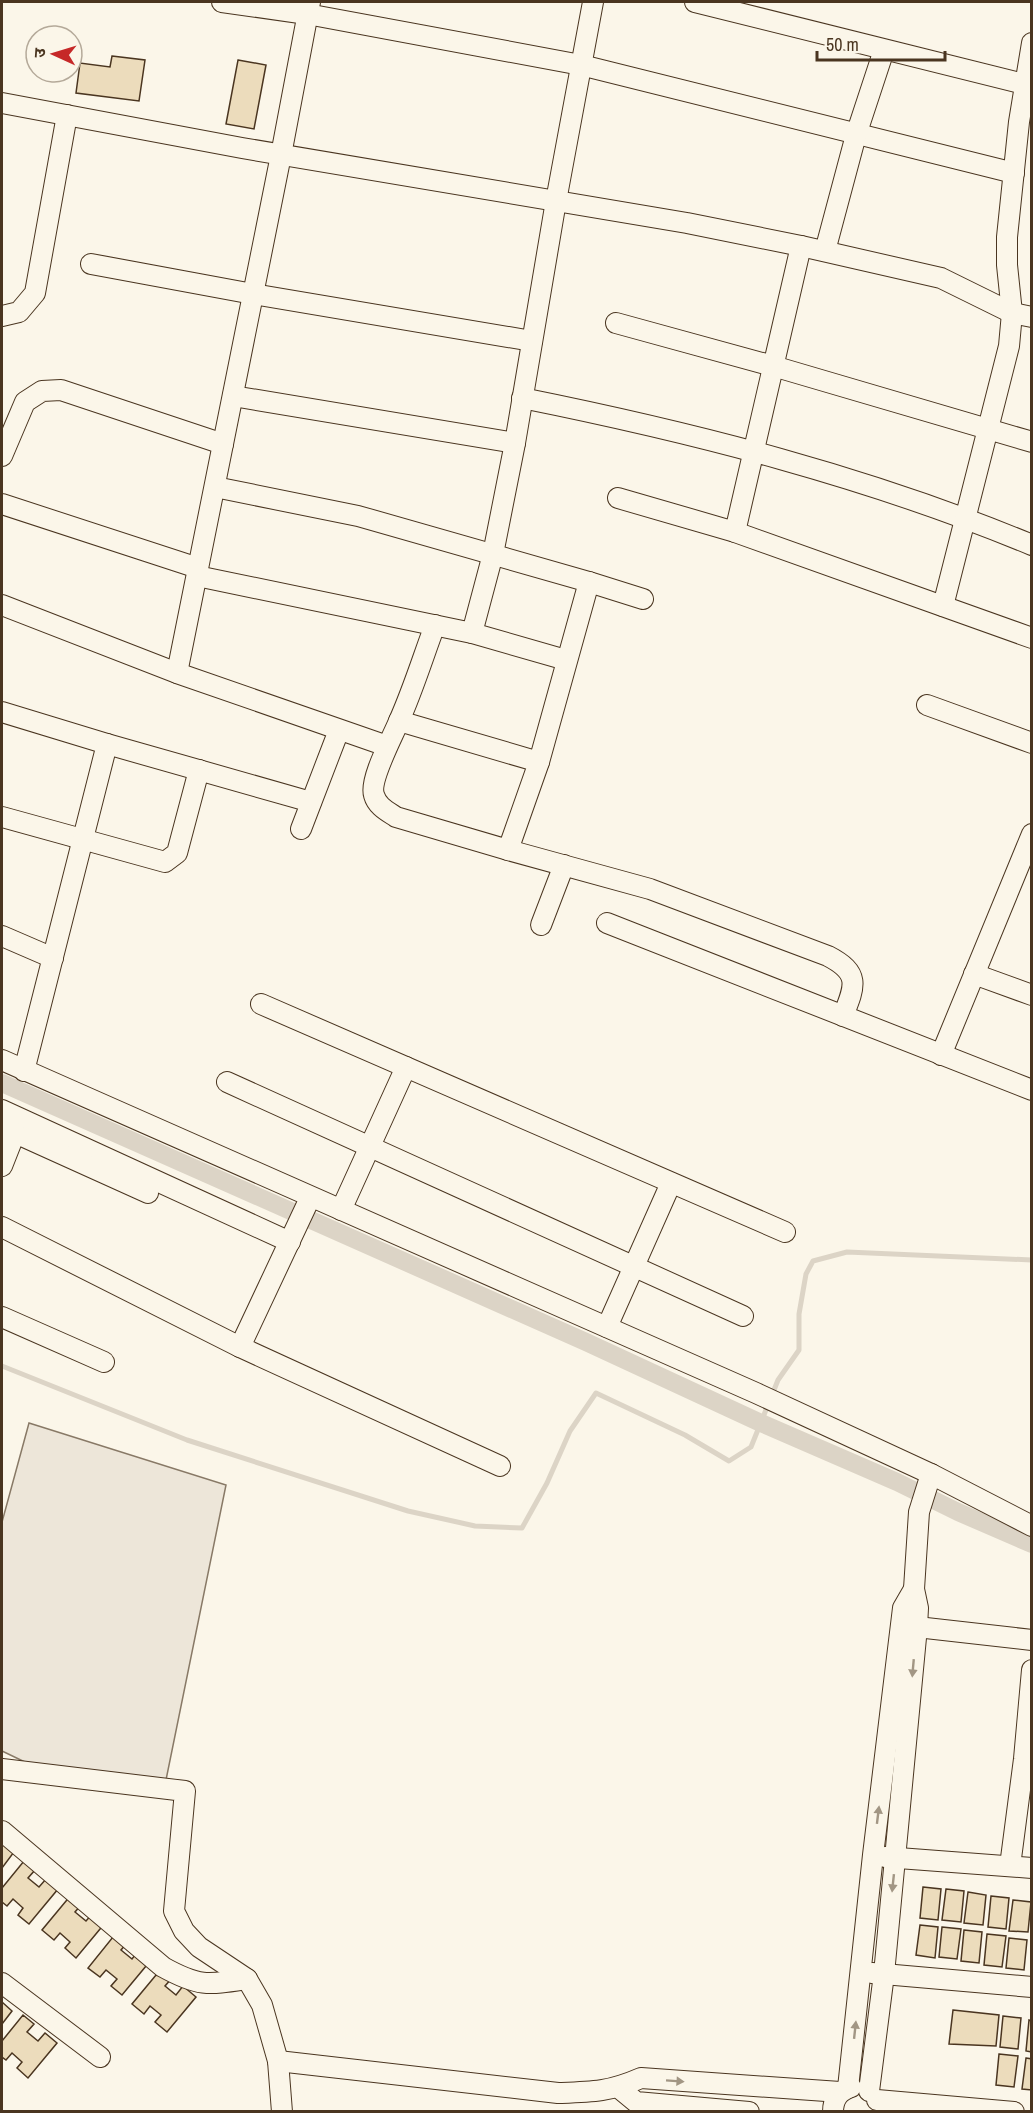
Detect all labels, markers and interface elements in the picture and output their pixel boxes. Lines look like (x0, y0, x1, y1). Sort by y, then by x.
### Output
north arrow (24, 24, 84, 84)
scale bar (817, 24, 944, 62)
text: 50 m (826, 32, 859, 57)
text: उ (28, 47, 50, 58)
one-way arrow (908, 1658, 918, 1677)
one-way arrow (873, 1805, 883, 1824)
one-way arrow (888, 1873, 898, 1892)
one-way arrow (850, 2020, 859, 2039)
one-way arrow (666, 2076, 685, 2085)

